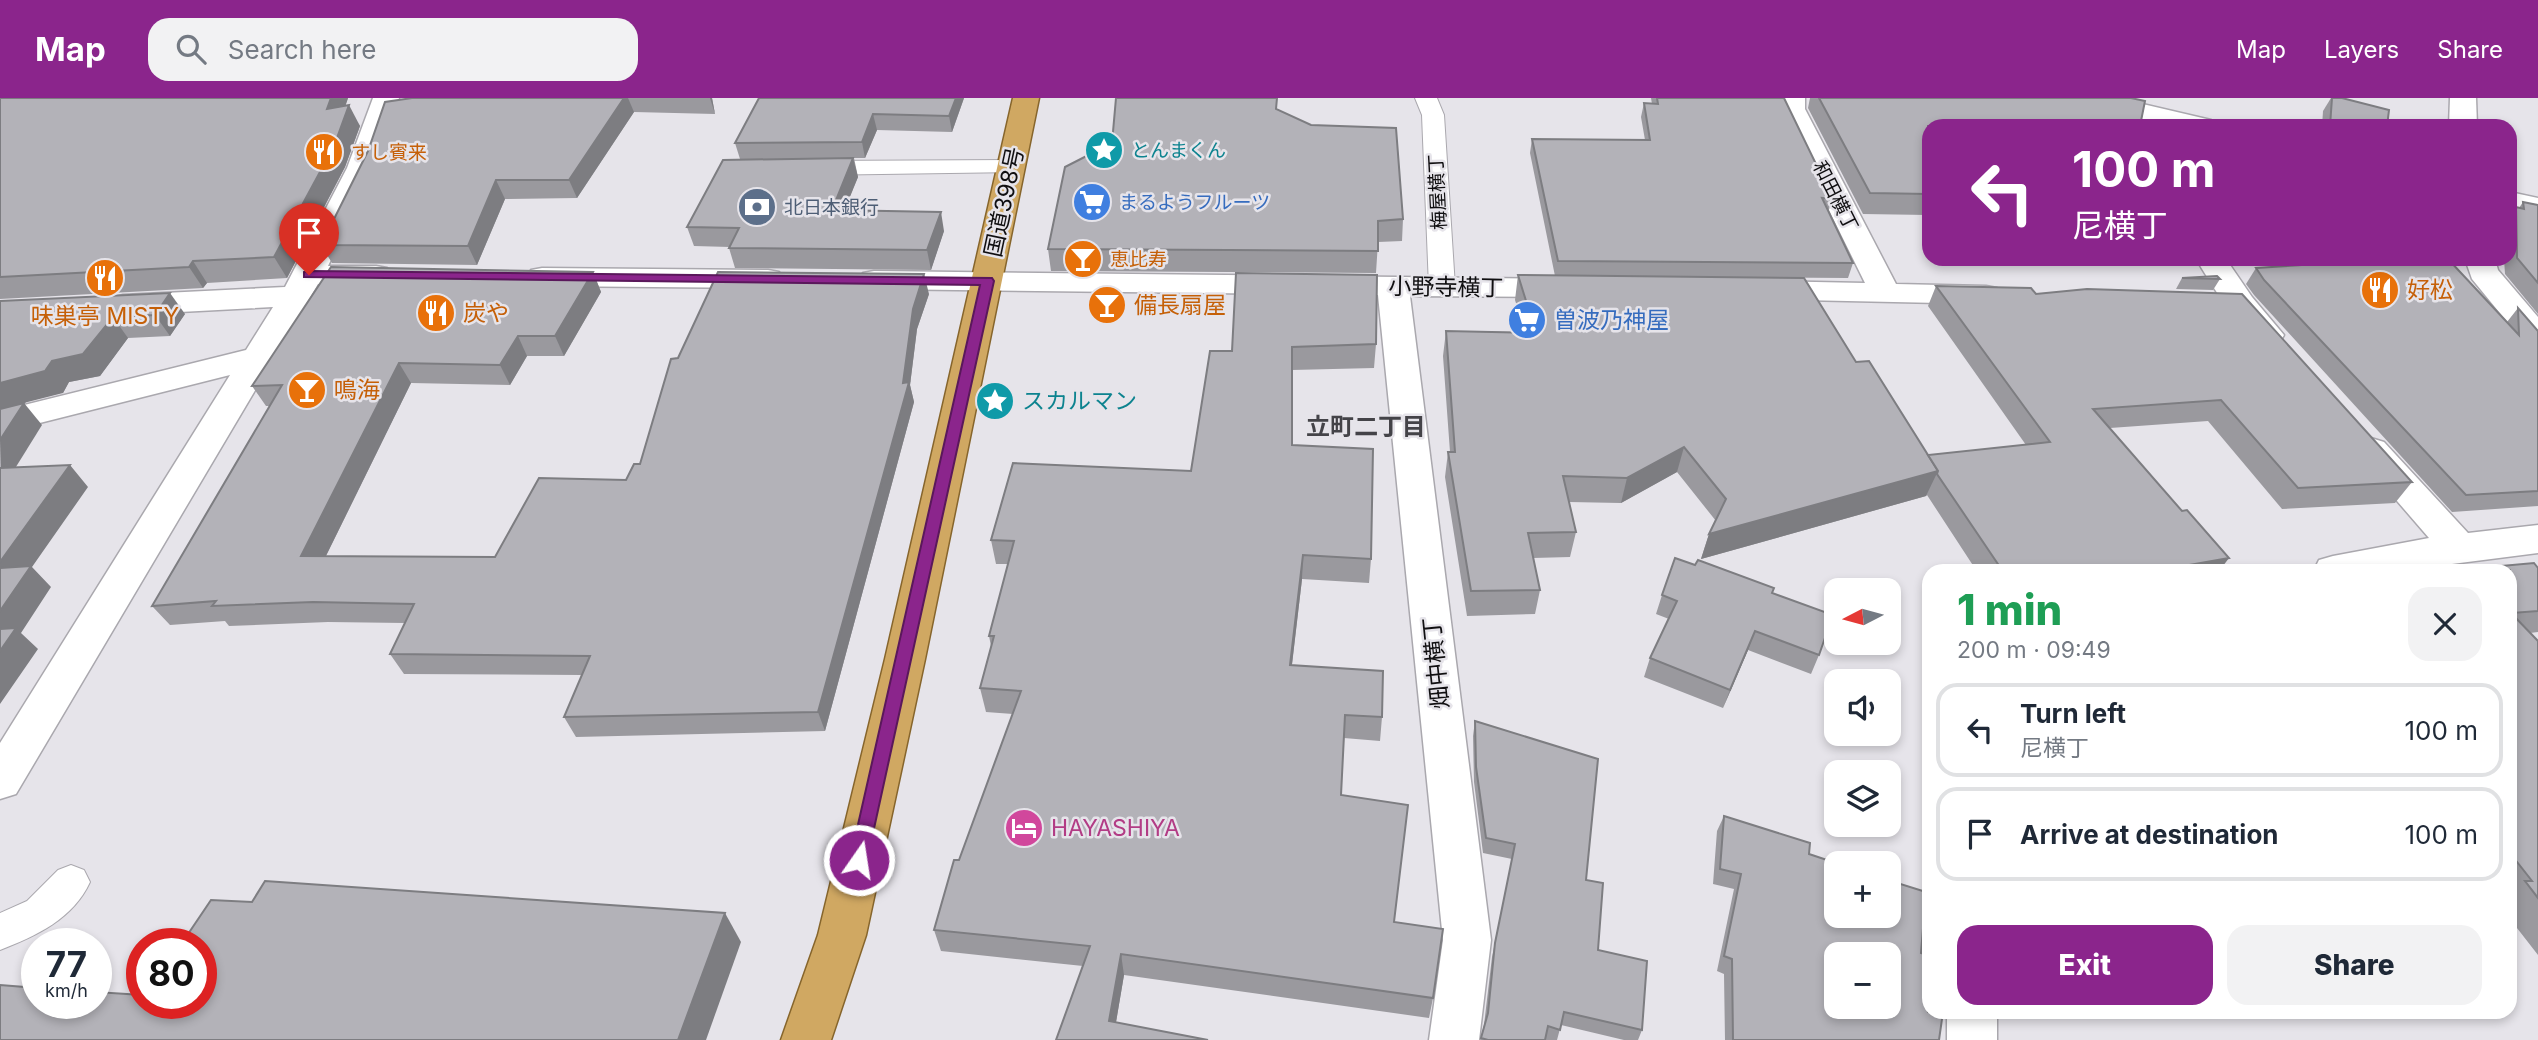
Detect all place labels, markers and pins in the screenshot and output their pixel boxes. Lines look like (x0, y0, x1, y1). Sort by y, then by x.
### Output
place icon: とんまくん (1083, 129, 1125, 171)
restaurant icon: すし賓来 (303, 131, 345, 173)
place label: とんまくん (1131, 139, 1226, 162)
place label: すし賓来 (351, 141, 427, 164)
supermarket icon: まるようフルーツ (1071, 181, 1113, 223)
bank icon: 北日本銀行 (736, 186, 778, 228)
place label: まるようフルーツ (1119, 191, 1270, 214)
place label: 北日本銀行 (784, 196, 879, 219)
pin (279, 203, 339, 275)
bar icon: 恵比寿 (1062, 238, 1104, 280)
place label: 恵比寿 (1110, 248, 1167, 271)
restaurant icon: 味巣亭 MISTY (84, 257, 126, 299)
restaurant icon: 好松 (2359, 269, 2401, 311)
place label: 好松 (2407, 276, 2453, 304)
bar icon: 備長扇屋 (1086, 284, 1128, 326)
place label: 備長扇屋 (1134, 291, 1226, 319)
restaurant icon: 炭や (415, 292, 457, 334)
place label: 炭や (463, 299, 509, 327)
supermarket icon: 曽波乃神屋 (1506, 299, 1548, 341)
place label: 味巣亭 MISTY (31, 302, 179, 330)
place label: 曽波乃神屋 (1554, 306, 1669, 334)
bar icon: 鳴海 (286, 369, 328, 411)
place label: 鳴海 (334, 376, 380, 404)
place icon: スカルマン (974, 380, 1016, 422)
place label: スカルマン (1022, 387, 1137, 415)
hotel icon: HAYASHIYA (1003, 807, 1045, 849)
place label: HAYASHIYA (1051, 814, 1180, 842)

